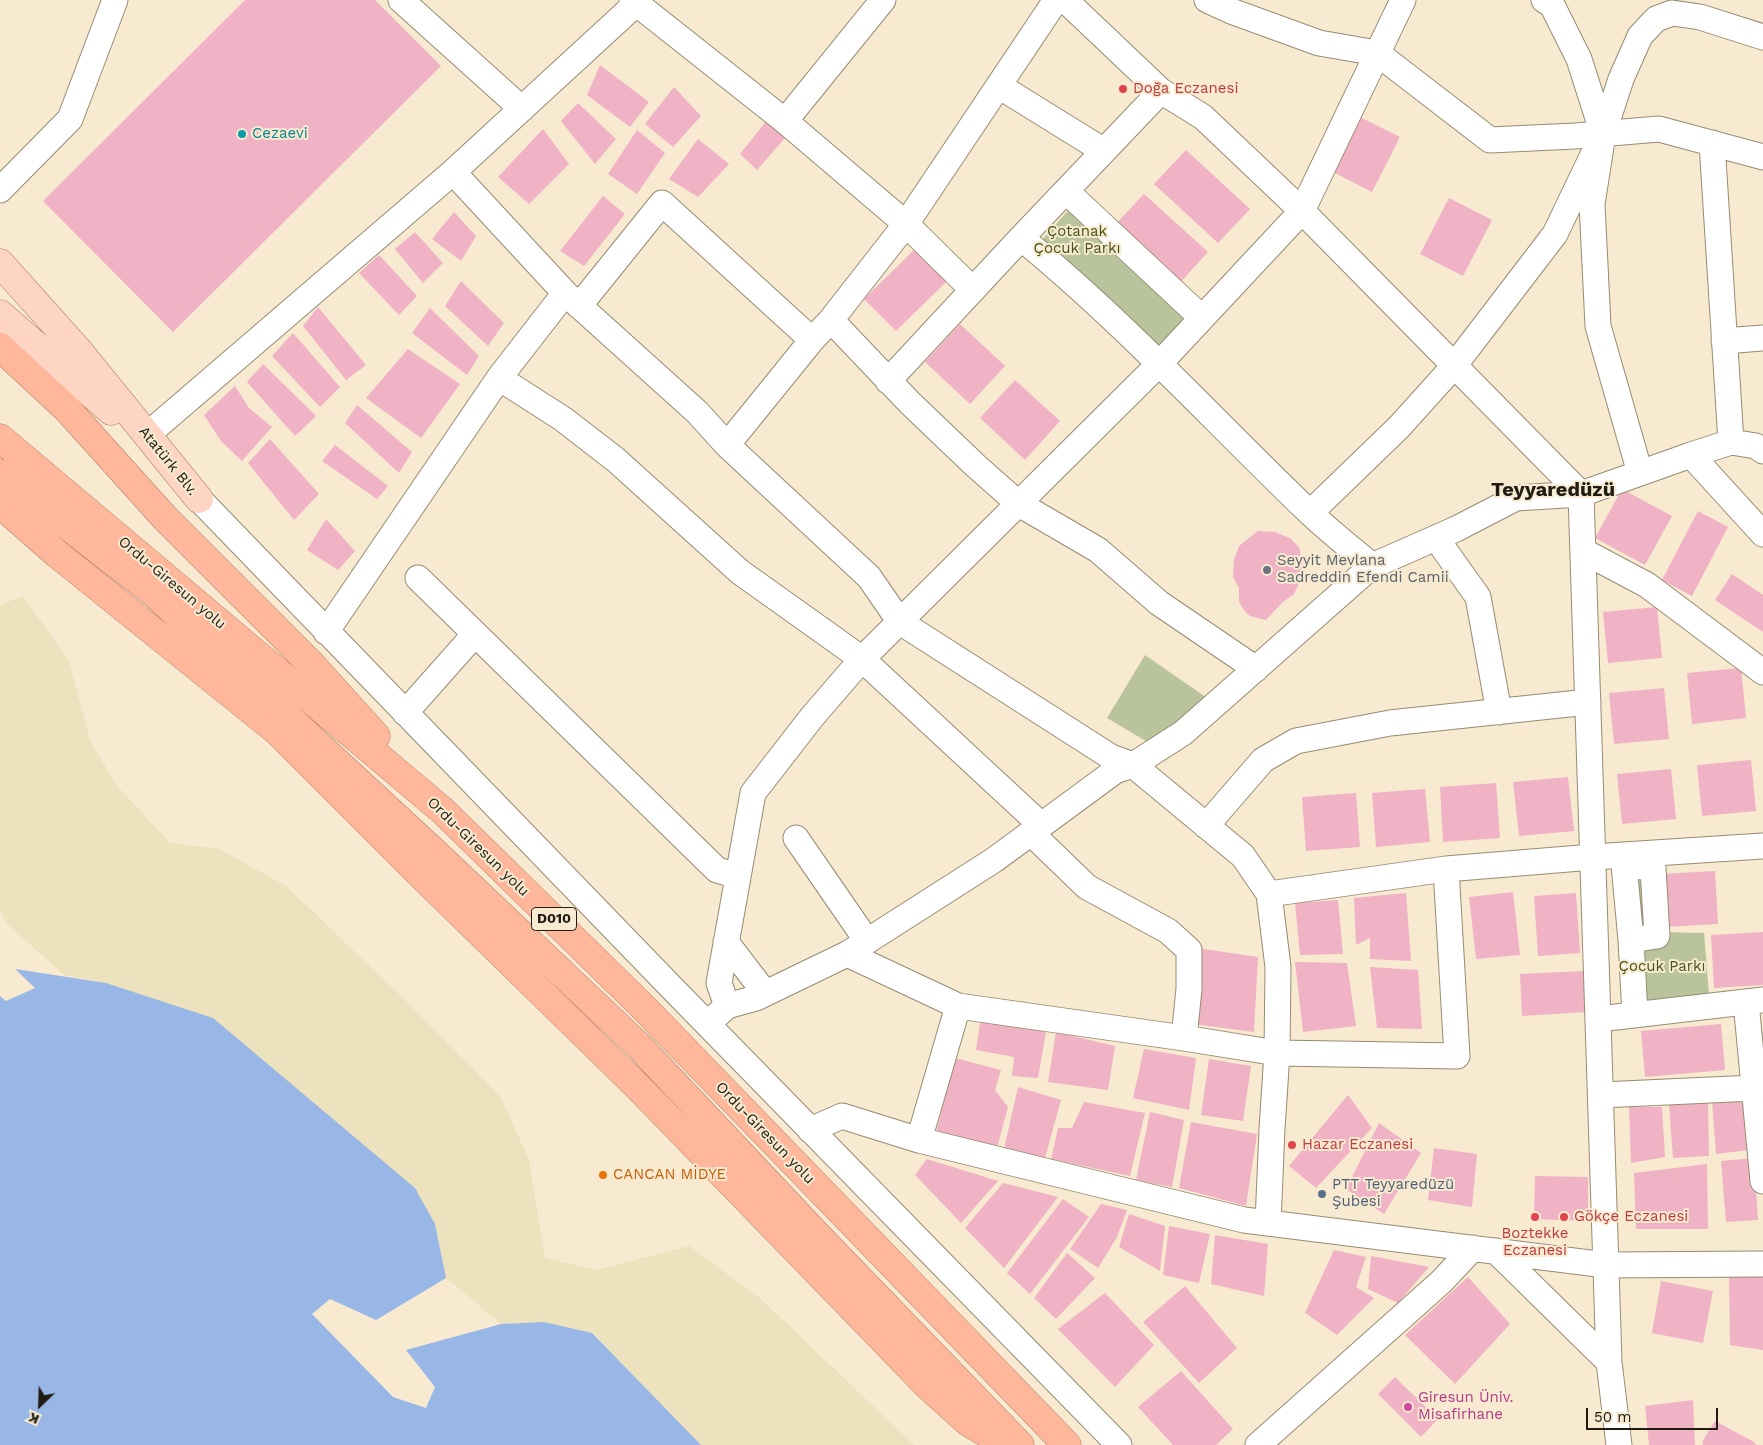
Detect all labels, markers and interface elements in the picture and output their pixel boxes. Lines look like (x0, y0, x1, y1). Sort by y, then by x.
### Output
place label: Doğa Eczanesi (1133, 80, 1238, 98)
marker: Doğa Eczanesi (1117, 83, 1129, 95)
place label: Cezaevi (252, 125, 308, 143)
marker: Cezaevi (236, 128, 248, 140)
park label: Çotanak Çocuk Parkı (1034, 223, 1120, 258)
street label: Atatürk Blv. (135, 423, 201, 499)
district label: Teyyaredüzü (1491, 478, 1615, 502)
street label: Ordu-Giresun yolu (115, 533, 229, 633)
place label: Seyyit Mevlana Sadreddin Efendi Camii (1277, 552, 1449, 587)
marker: Seyyit Mevlana Sadreddin Efendi Camii (1261, 564, 1273, 576)
street label: Ordu-Giresun yolu (423, 794, 533, 900)
road number: D010 (532, 908, 576, 931)
park label: Çocuk Parkı (1619, 958, 1705, 976)
street label: Ordu-Giresun yolu (712, 1078, 818, 1188)
place label: Hazar Eczanesi (1302, 1136, 1413, 1154)
marker: Hazar Eczanesi (1286, 1139, 1298, 1151)
place label: CANCAN MİDYE (613, 1166, 726, 1184)
marker: CANCAN MİDYE (597, 1169, 609, 1181)
place label: PTT Teyyaredüzü Şubesi (1332, 1176, 1454, 1211)
marker: PTT Teyyaredüzü Şubesi (1316, 1188, 1328, 1200)
place label: Gökçe Eczanesi (1574, 1208, 1688, 1226)
marker: Boztekke Eczanesi (1529, 1211, 1541, 1223)
marker: Gökçe Eczanesi (1558, 1211, 1570, 1223)
place label: Boztekke Eczanesi (1501, 1225, 1569, 1260)
north arrow (15, 1380, 65, 1430)
place label: Giresun Üniv. Misafirhane (1418, 1389, 1513, 1424)
scale bar (1588, 1398, 1720, 1430)
marker: Giresun Üniv. Misafirhane (1402, 1401, 1414, 1413)
text: 50 m (1594, 1408, 1631, 1426)
text: K (26, 1409, 42, 1428)

